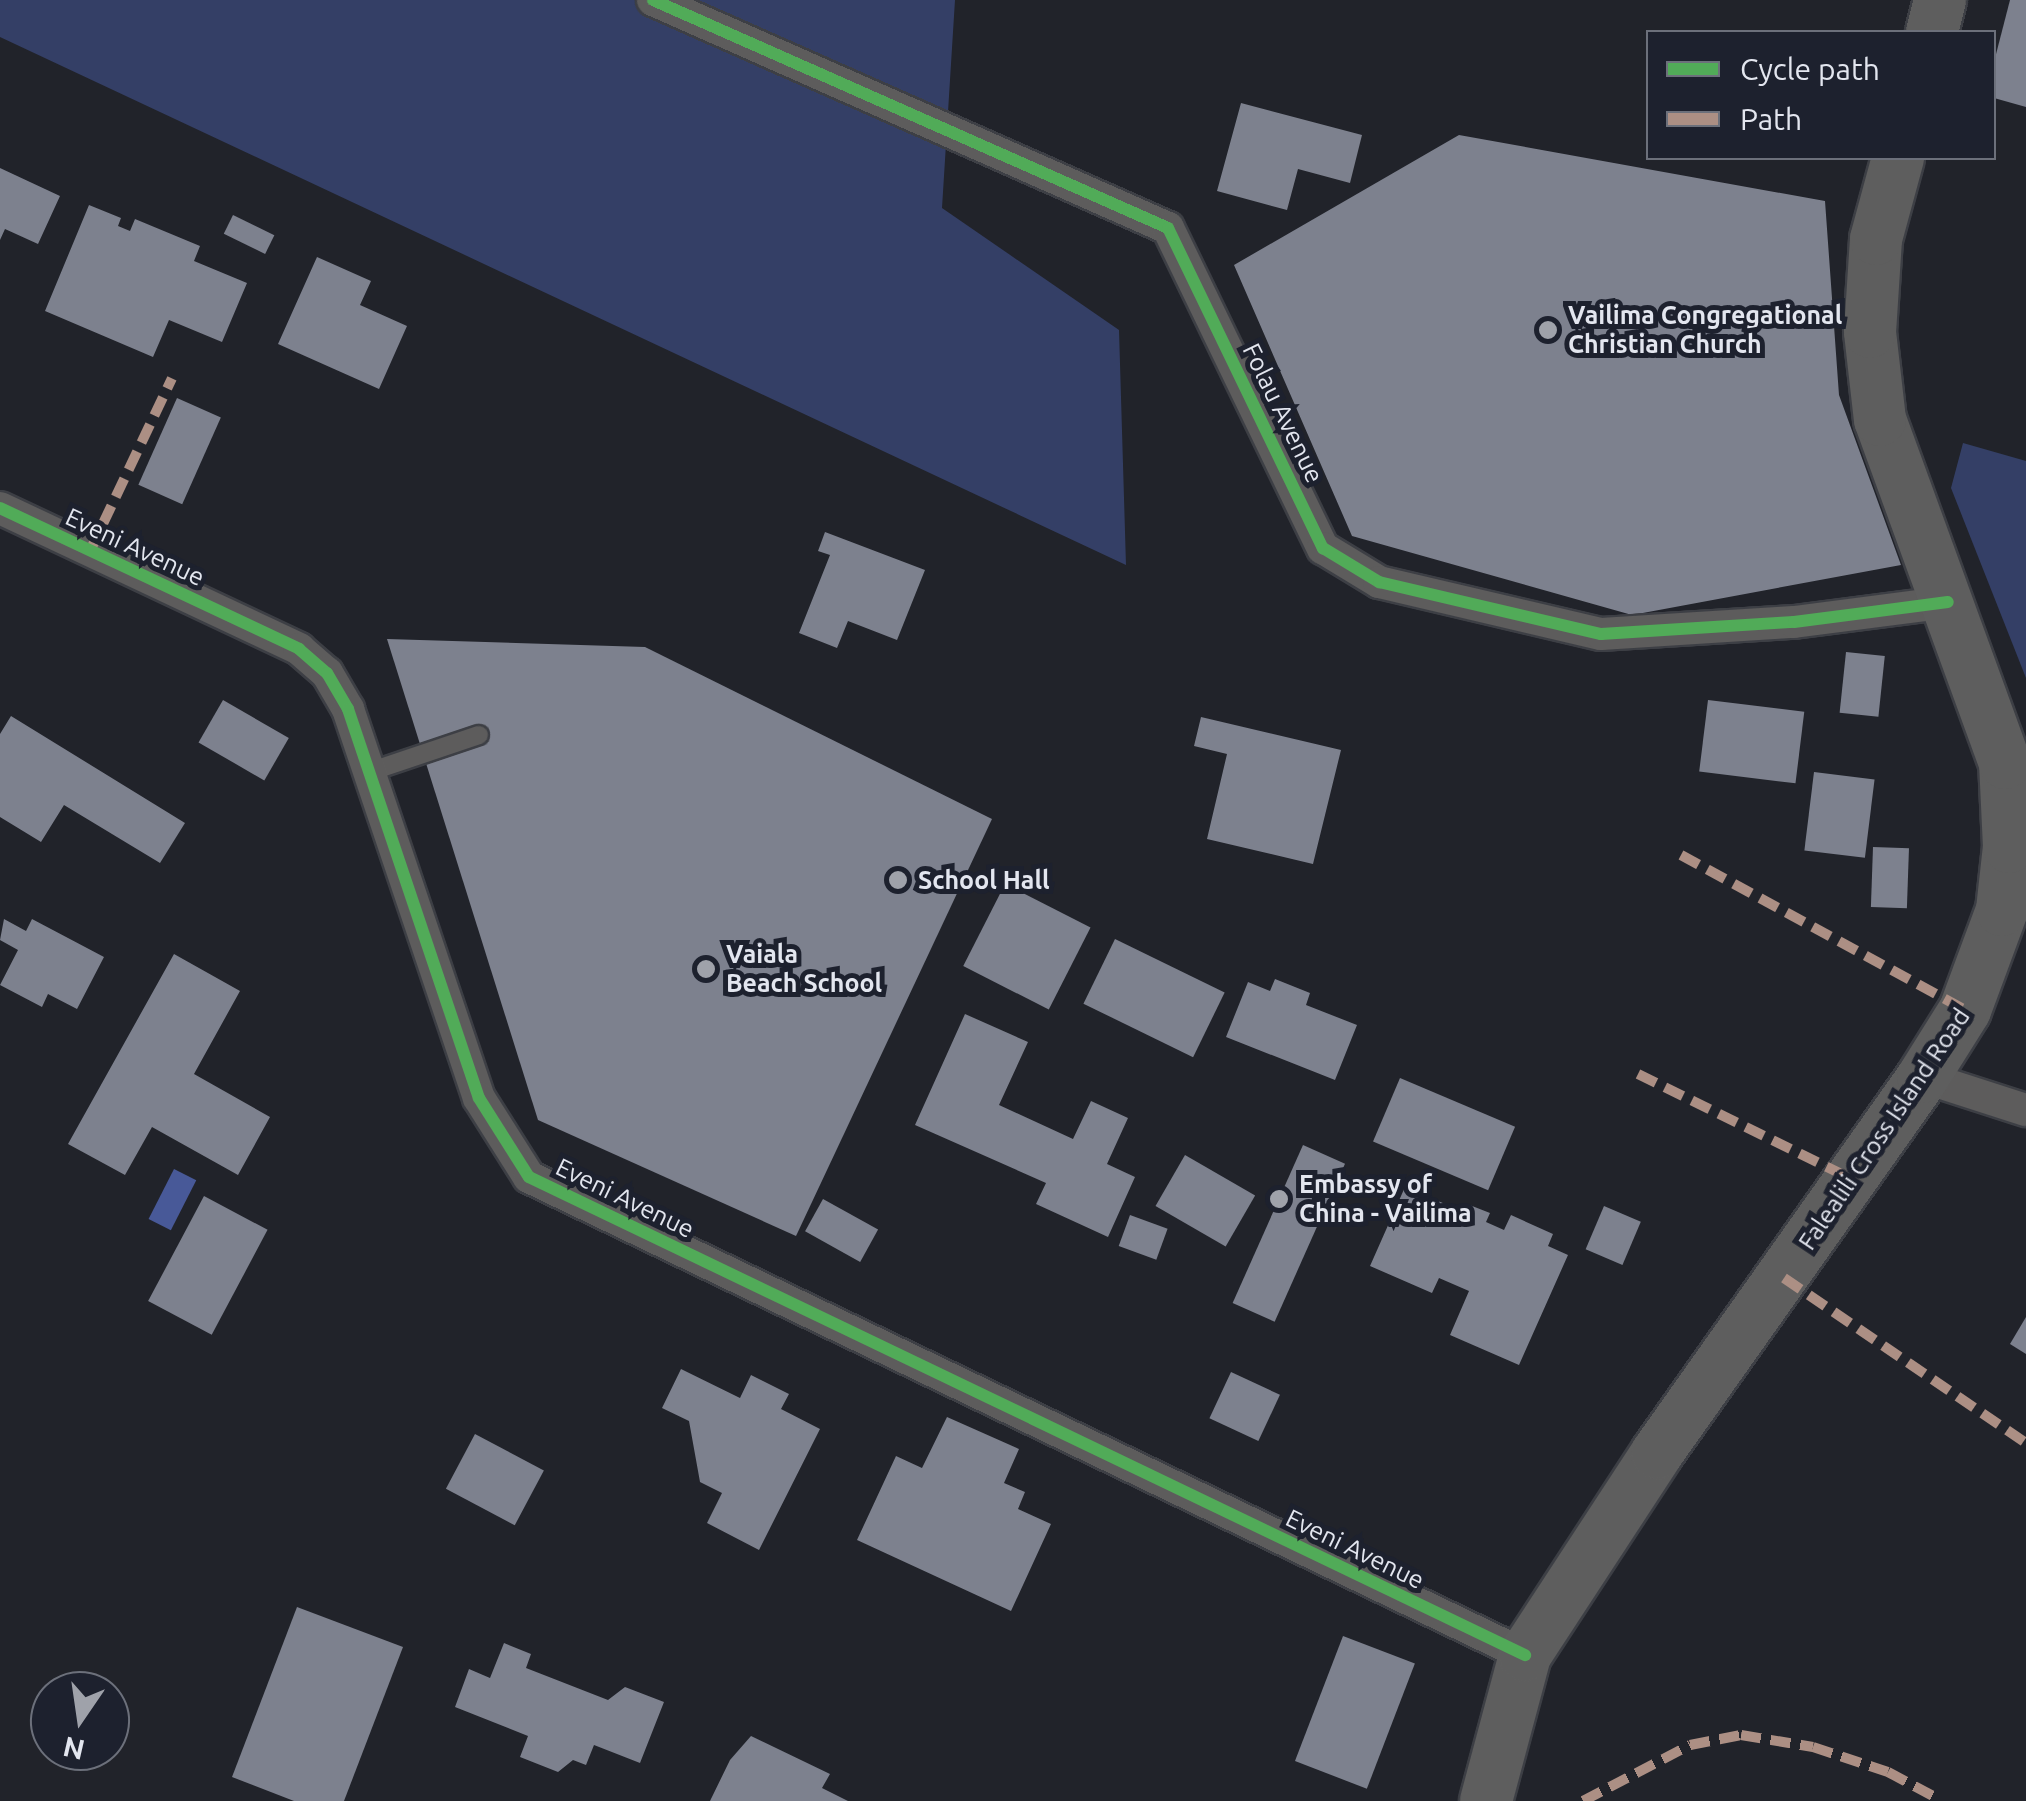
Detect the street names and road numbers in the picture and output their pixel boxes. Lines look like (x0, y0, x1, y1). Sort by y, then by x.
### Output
street label: Folau Avenue (1236, 338, 1330, 488)
street label: Eveni Avenue (61, 502, 209, 592)
street label: Falealili Cross Island Road (1792, 1002, 1976, 1256)
street label: Eveni Avenue (551, 1152, 699, 1244)
street label: Eveni Avenue (1281, 1503, 1429, 1595)

